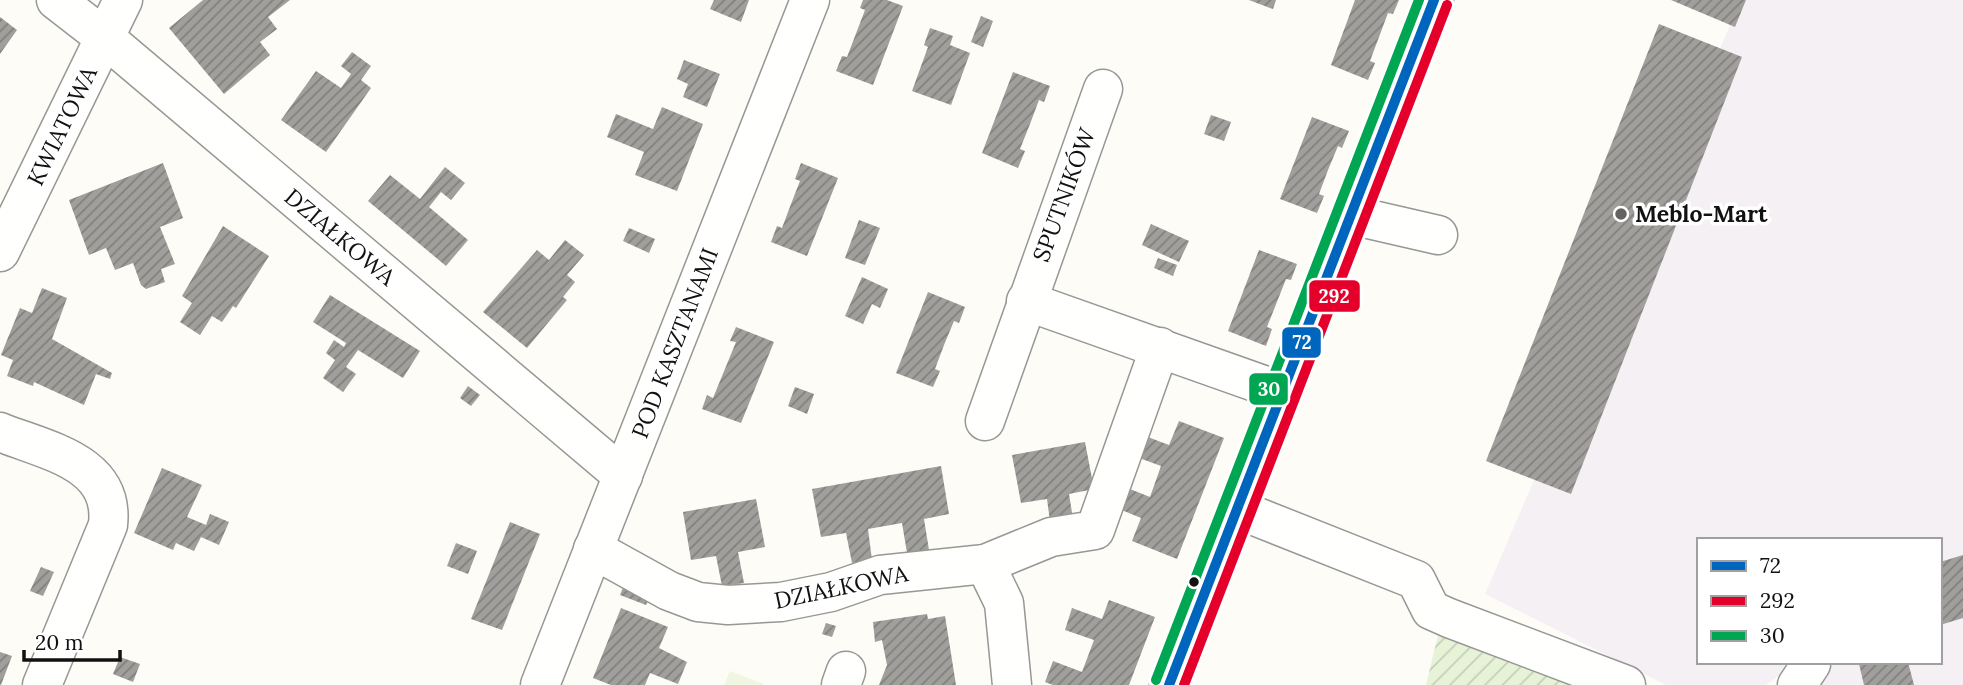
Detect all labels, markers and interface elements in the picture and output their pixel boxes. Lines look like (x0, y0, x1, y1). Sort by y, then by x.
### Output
street label: KWIATOWA (20, 61, 103, 190)
street label: SPUTNIKÓW (1026, 123, 1102, 266)
street label: DZIAŁKOWA (279, 182, 402, 292)
place label: Meblo-Mart (1635, 199, 1768, 228)
marker: Meblo-Mart (1613, 206, 1629, 222)
street label: POD KASZTANAMI (625, 243, 724, 442)
line badge: 292 (1308, 279, 1361, 313)
text: 292 (1318, 284, 1350, 308)
line badge: 72 (1281, 326, 1322, 359)
text: 72 (1292, 330, 1312, 354)
line badge: 30 (1248, 372, 1289, 406)
text: 30 (1258, 377, 1280, 401)
legend (1697, 538, 1942, 664)
text: 72 (1760, 552, 1781, 579)
street label: DZIAŁKOWA (771, 558, 911, 615)
unlabelled marker (1187, 575, 1201, 589)
text: 292 (1760, 587, 1795, 614)
scale bar (24, 618, 121, 662)
text: 30 (1760, 622, 1785, 649)
text: 20 m (35, 629, 84, 656)

